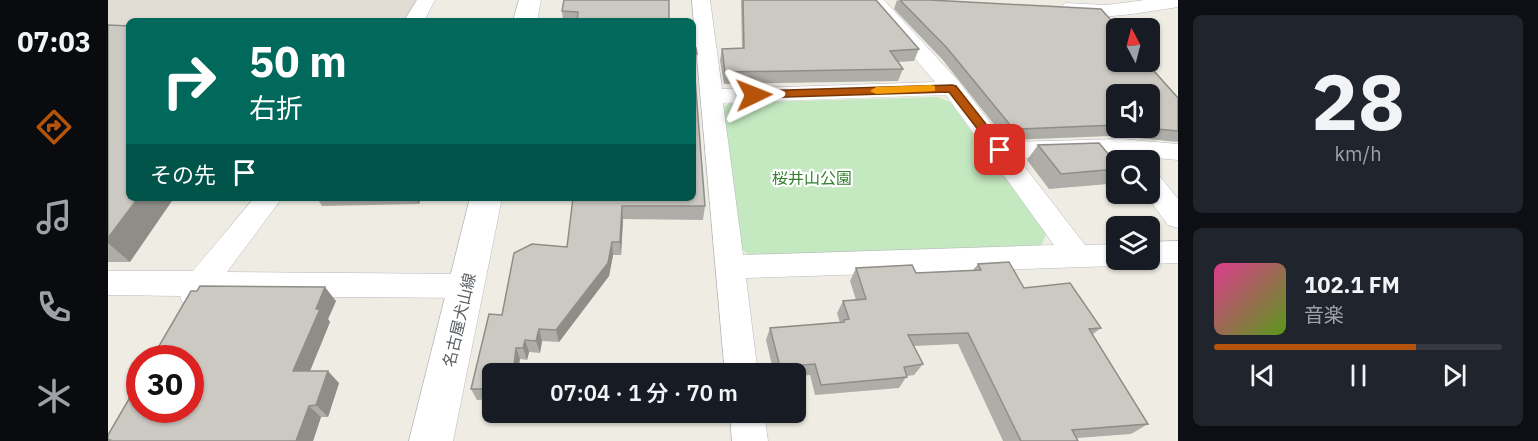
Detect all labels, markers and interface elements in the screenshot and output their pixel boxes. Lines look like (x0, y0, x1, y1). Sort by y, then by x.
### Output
north arrow (1106, 18, 1160, 72)
map controls (1106, 18, 1160, 270)
text: 07:03 (17, 24, 91, 59)
text: 50 m (249, 34, 347, 89)
icon: right (150, 42, 228, 120)
text: 28 (1311, 50, 1405, 151)
position arrow (722, 63, 786, 127)
button: sound (1106, 84, 1160, 138)
text: 右折 (249, 90, 303, 125)
icon: directions (33, 106, 75, 148)
pin (974, 124, 1025, 175)
icon: arrive (983, 133, 1016, 166)
text: km/h (1334, 140, 1382, 167)
button: search (1106, 150, 1160, 204)
icon: arrive (228, 156, 261, 189)
text: その先 (150, 160, 216, 189)
park label: 桜井山公園 (772, 168, 852, 188)
icon: music (33, 196, 75, 238)
button: layers (1106, 216, 1160, 270)
text: 102.1 FM (1304, 270, 1400, 299)
street label: 名古屋犬山線 (438, 271, 480, 369)
icon: phone (33, 286, 75, 328)
text: 音楽 (1304, 301, 1344, 328)
speed limit sign: 30 (126, 345, 204, 423)
icon: previous (1246, 359, 1279, 392)
icon: pause (1342, 359, 1375, 392)
icon: next (1438, 359, 1471, 392)
icon: climate (33, 375, 75, 417)
text: 07:04 · 1 分 · 70 m (550, 378, 738, 407)

